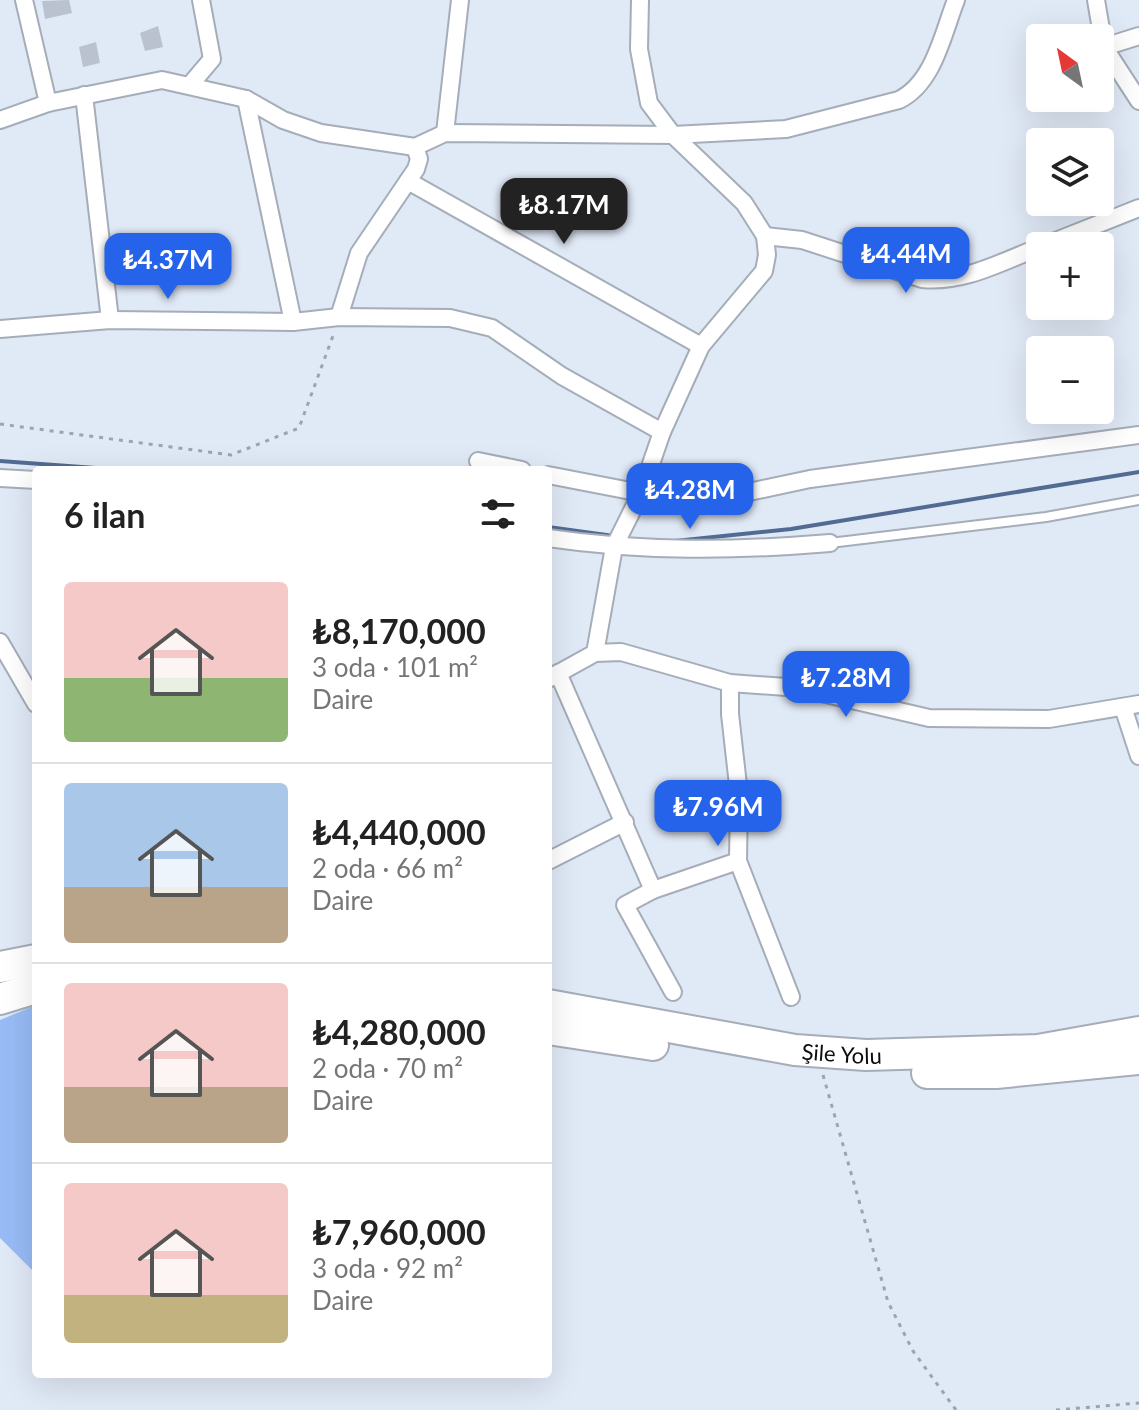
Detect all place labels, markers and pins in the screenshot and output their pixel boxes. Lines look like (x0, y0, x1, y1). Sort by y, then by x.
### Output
pin: ₺8.17M (499, 178, 629, 246)
pin: ₺4.44M (841, 227, 971, 295)
pin: ₺4.37M (103, 233, 233, 301)
pin: ₺4.28M (625, 463, 755, 531)
pin: ₺7.28M (781, 651, 911, 719)
pin: ₺7.96M (653, 780, 783, 848)

